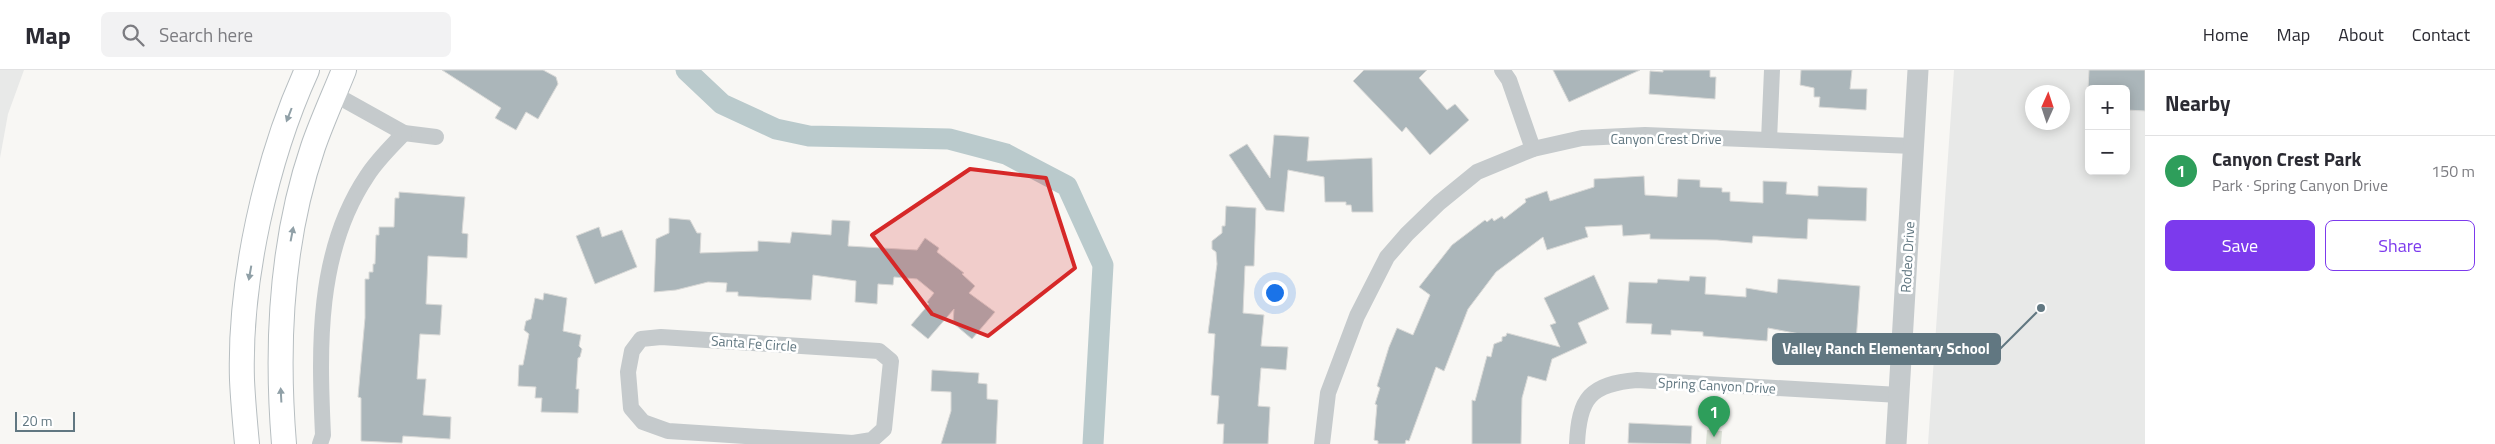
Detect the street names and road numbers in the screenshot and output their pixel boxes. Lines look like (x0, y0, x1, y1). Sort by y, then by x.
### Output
street label: Canyon Crest Drive (1610, 128, 1722, 149)
street label: Rodeo Drive (1895, 221, 1919, 293)
street label: Santa Fe Circle (710, 330, 798, 356)
street label: Spring Canyon Drive (1658, 371, 1776, 399)

